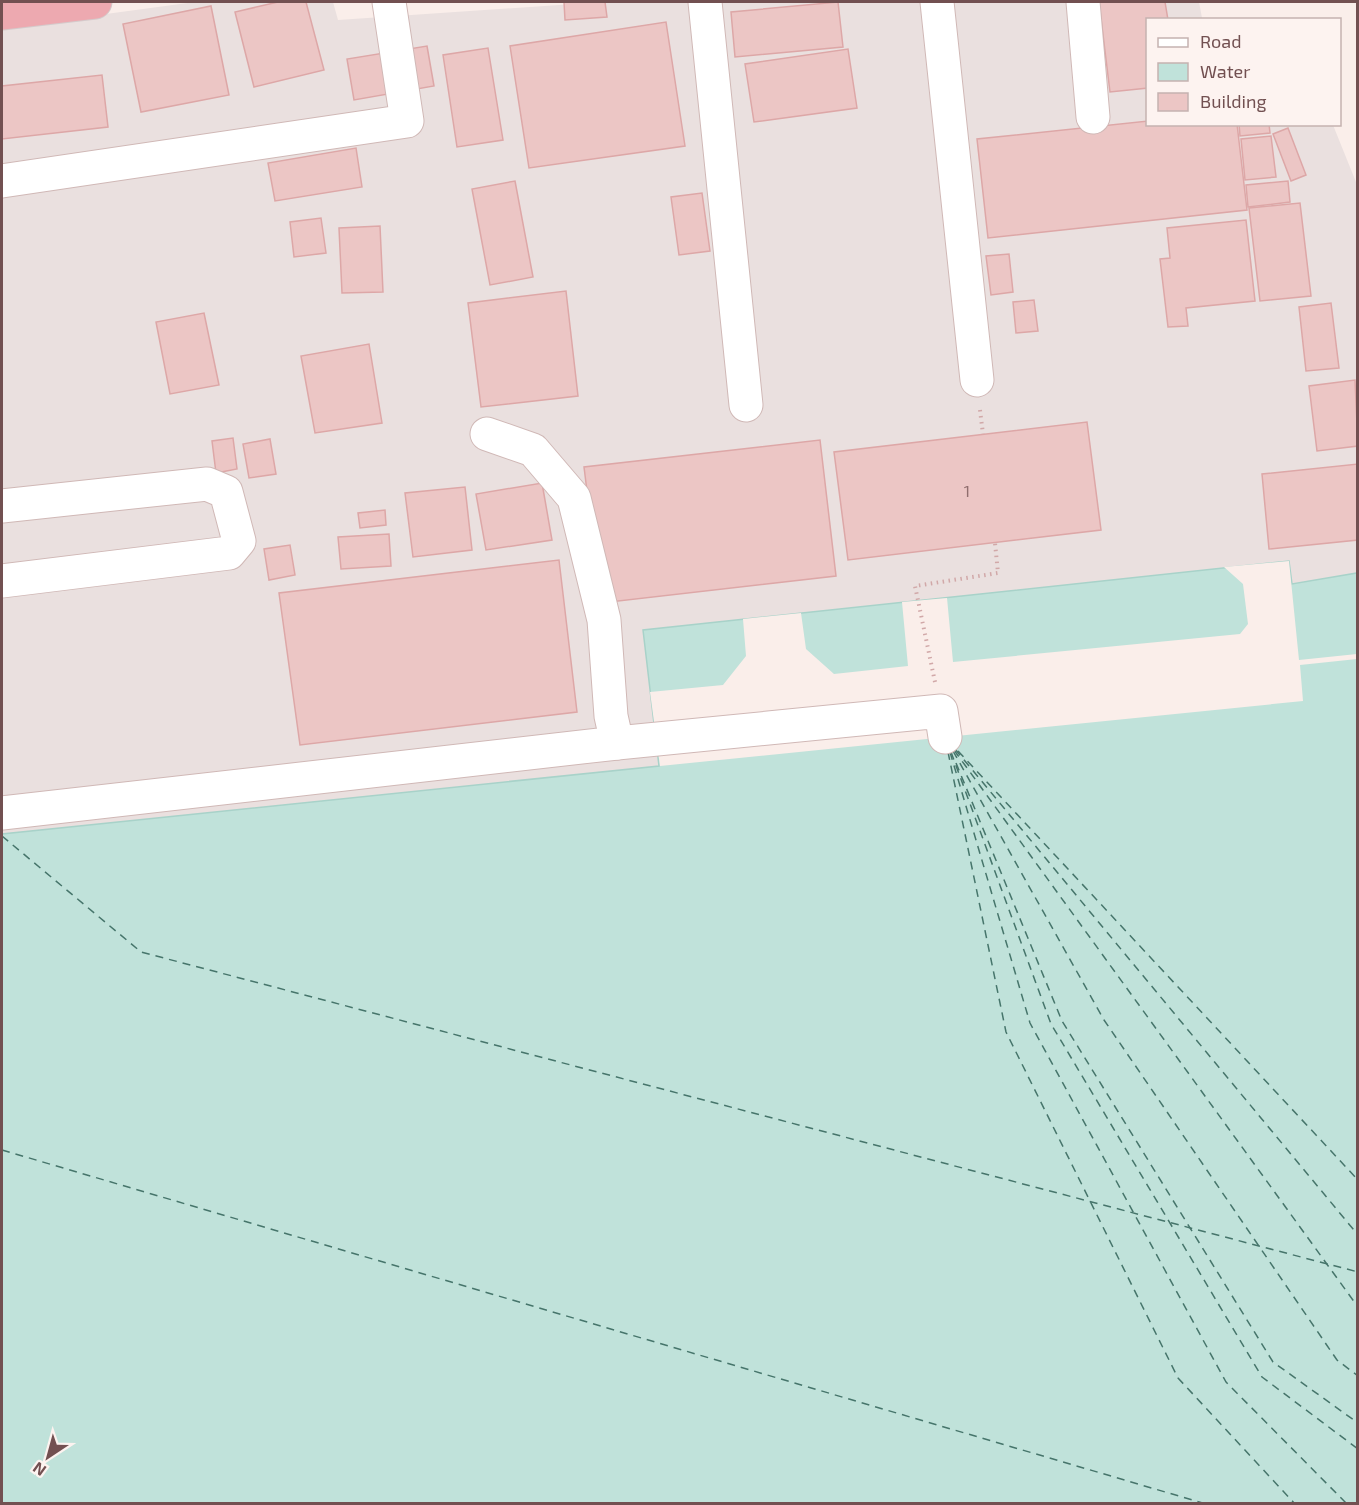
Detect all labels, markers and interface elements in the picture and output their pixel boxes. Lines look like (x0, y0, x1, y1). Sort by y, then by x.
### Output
legend (1146, 18, 1341, 126)
text: Road (1200, 30, 1241, 52)
text: Water (1200, 60, 1250, 82)
text: Building (1200, 90, 1267, 112)
house number: 1 (964, 481, 970, 500)
north arrow (18, 1427, 78, 1487)
text: N (29, 1458, 49, 1481)

